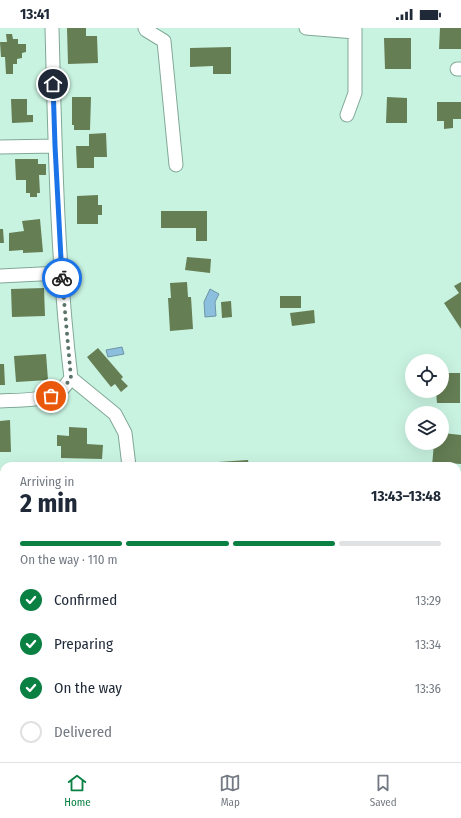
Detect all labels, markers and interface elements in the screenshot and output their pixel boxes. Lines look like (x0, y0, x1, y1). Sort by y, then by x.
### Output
text: 13:41 (20, 5, 50, 23)
pin (36, 67, 70, 101)
icon: home (42, 73, 64, 95)
courier (42, 258, 82, 298)
icon: bike (51, 267, 73, 289)
map controls (405, 354, 449, 450)
button: locate (405, 354, 449, 398)
pin (34, 379, 68, 413)
icon: bag (40, 385, 62, 407)
button: layers (405, 406, 449, 450)
text: Arriving in (20, 474, 74, 489)
text: 13:43–13:48 (371, 487, 441, 505)
text: 2 min (20, 488, 78, 519)
text: On the way · 110 m (20, 552, 118, 567)
icon: check (20, 589, 42, 611)
text: Confirmed (54, 591, 117, 609)
text: 13:29 (415, 593, 441, 608)
icon: check (20, 633, 42, 655)
text: Preparing (54, 635, 113, 653)
text: 13:34 (415, 637, 441, 652)
icon: check (20, 677, 42, 699)
text: On the way (54, 679, 122, 697)
text: 13:36 (415, 681, 441, 696)
text: Delivered (54, 723, 112, 741)
tab: Home (64, 772, 91, 809)
tab: Map (219, 772, 241, 809)
tab: Saved (370, 772, 397, 809)

